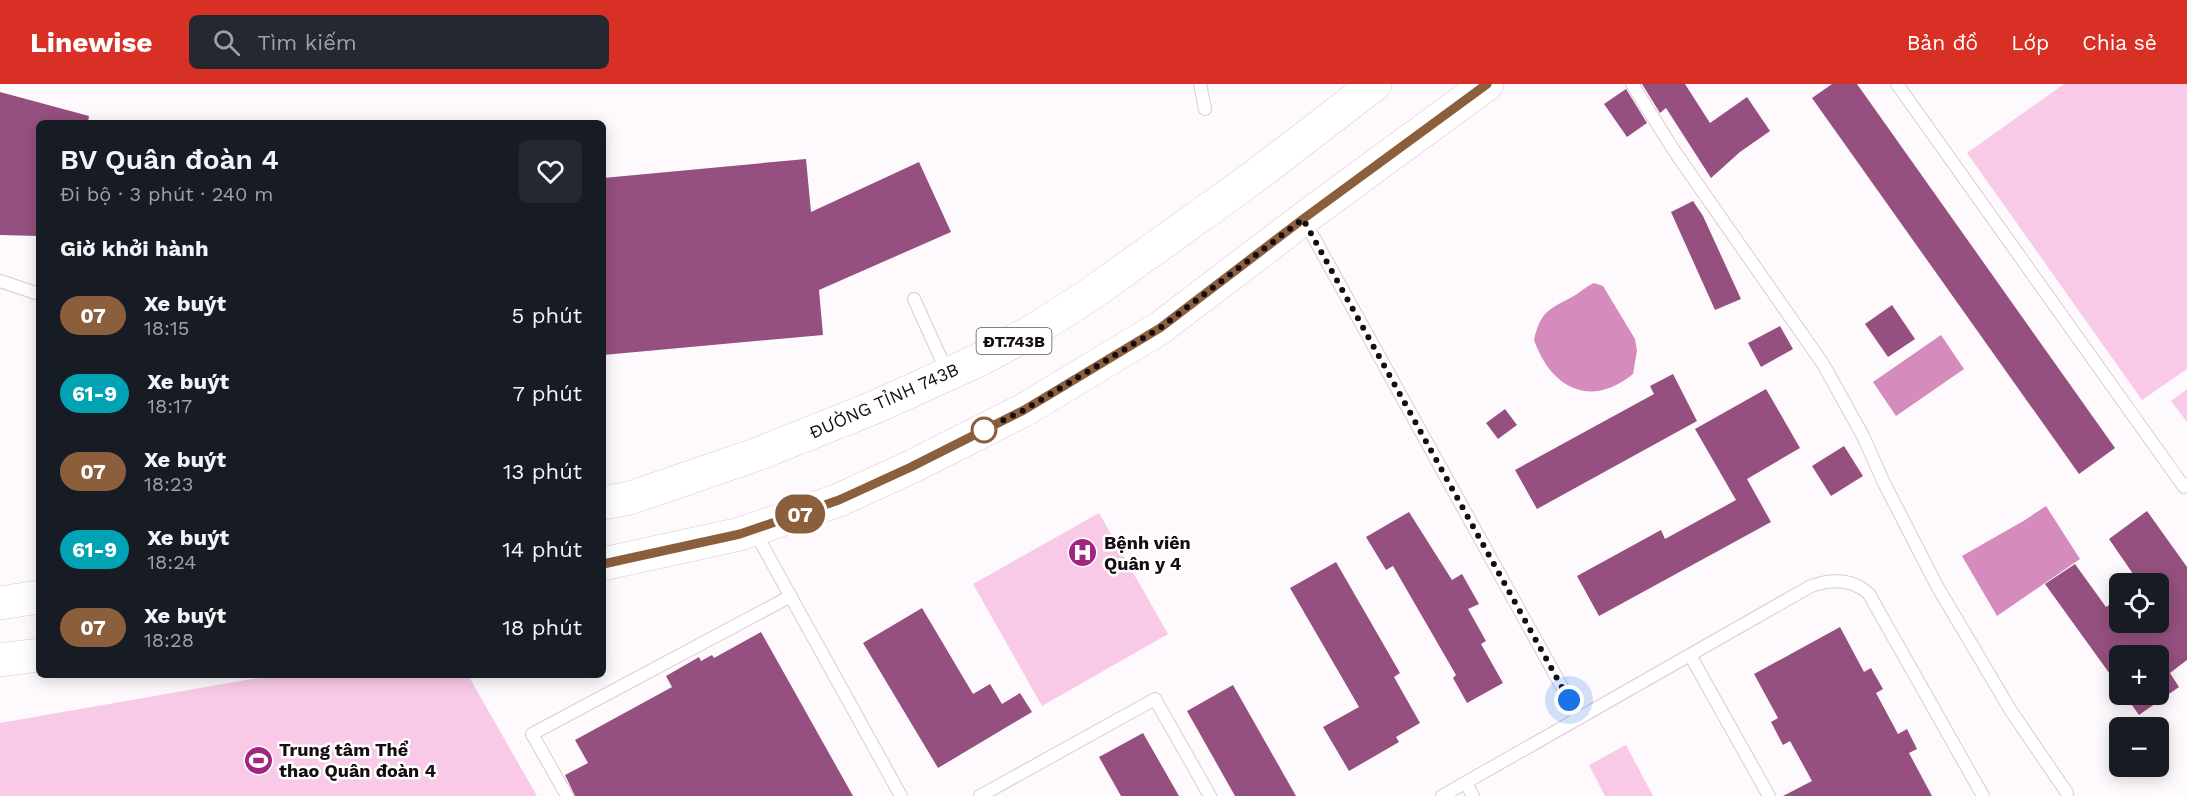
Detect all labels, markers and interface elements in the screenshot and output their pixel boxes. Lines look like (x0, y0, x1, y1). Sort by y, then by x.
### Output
search box (189, 15, 609, 69)
text: Linewise (30, 26, 153, 59)
icon: search (210, 26, 243, 59)
text: Tìm kiếm (258, 30, 357, 55)
text: Bản đồ (1907, 30, 1978, 55)
text: Lớp (2011, 30, 2049, 55)
text: Chia sẻ (2082, 30, 2157, 55)
button: heart (519, 140, 582, 203)
text: BV Quân đoàn 4 (60, 143, 279, 176)
text: Đi bộ · 3 phút · 240 m (60, 182, 273, 206)
text: Giờ khởi hành (60, 236, 209, 261)
text: Xe buýt (144, 291, 226, 316)
text: 07 (80, 303, 106, 328)
text: 5 phút (511, 303, 582, 328)
text: 18:15 (144, 316, 189, 340)
road number: ĐT.743B (976, 328, 1052, 354)
street label: ĐƯỜNG TỈNH 743B (806, 358, 962, 443)
text: Xe buýt (147, 369, 229, 394)
text: 61-9 (72, 381, 117, 406)
text: 7 phút (513, 381, 582, 406)
text: 18:17 (147, 394, 192, 418)
unlabelled marker (971, 417, 997, 443)
text: Xe buýt (144, 447, 226, 472)
text: 07 (80, 459, 106, 484)
text: 13 phút (503, 459, 582, 484)
text: 18:23 (144, 472, 193, 496)
line badge: 07 (773, 494, 827, 534)
text: 07 (787, 502, 813, 527)
text: Xe buýt (147, 525, 229, 550)
place label: Bệnh viên Quân y 4 (1104, 532, 1191, 574)
text: 61-9 (72, 537, 117, 562)
text: 14 phút (502, 537, 582, 562)
hospital icon: Bệnh viên Quân y 4 (1067, 537, 1099, 569)
text: 18:24 (147, 550, 196, 574)
map controls (2109, 573, 2169, 777)
button: locate (2109, 573, 2169, 633)
text: Xe buýt (144, 603, 226, 628)
text: 07 (80, 615, 106, 640)
text: 18 phút (502, 615, 582, 640)
text: 18:28 (144, 628, 194, 652)
button: + (2109, 645, 2169, 705)
your location (1554, 685, 1584, 715)
button: − (2109, 717, 2169, 777)
place label: Trung tâm Thể thao Quân đoàn 4 (279, 739, 436, 781)
sports icon: Trung tâm Thể thao Quân đoàn 4 (242, 744, 274, 776)

